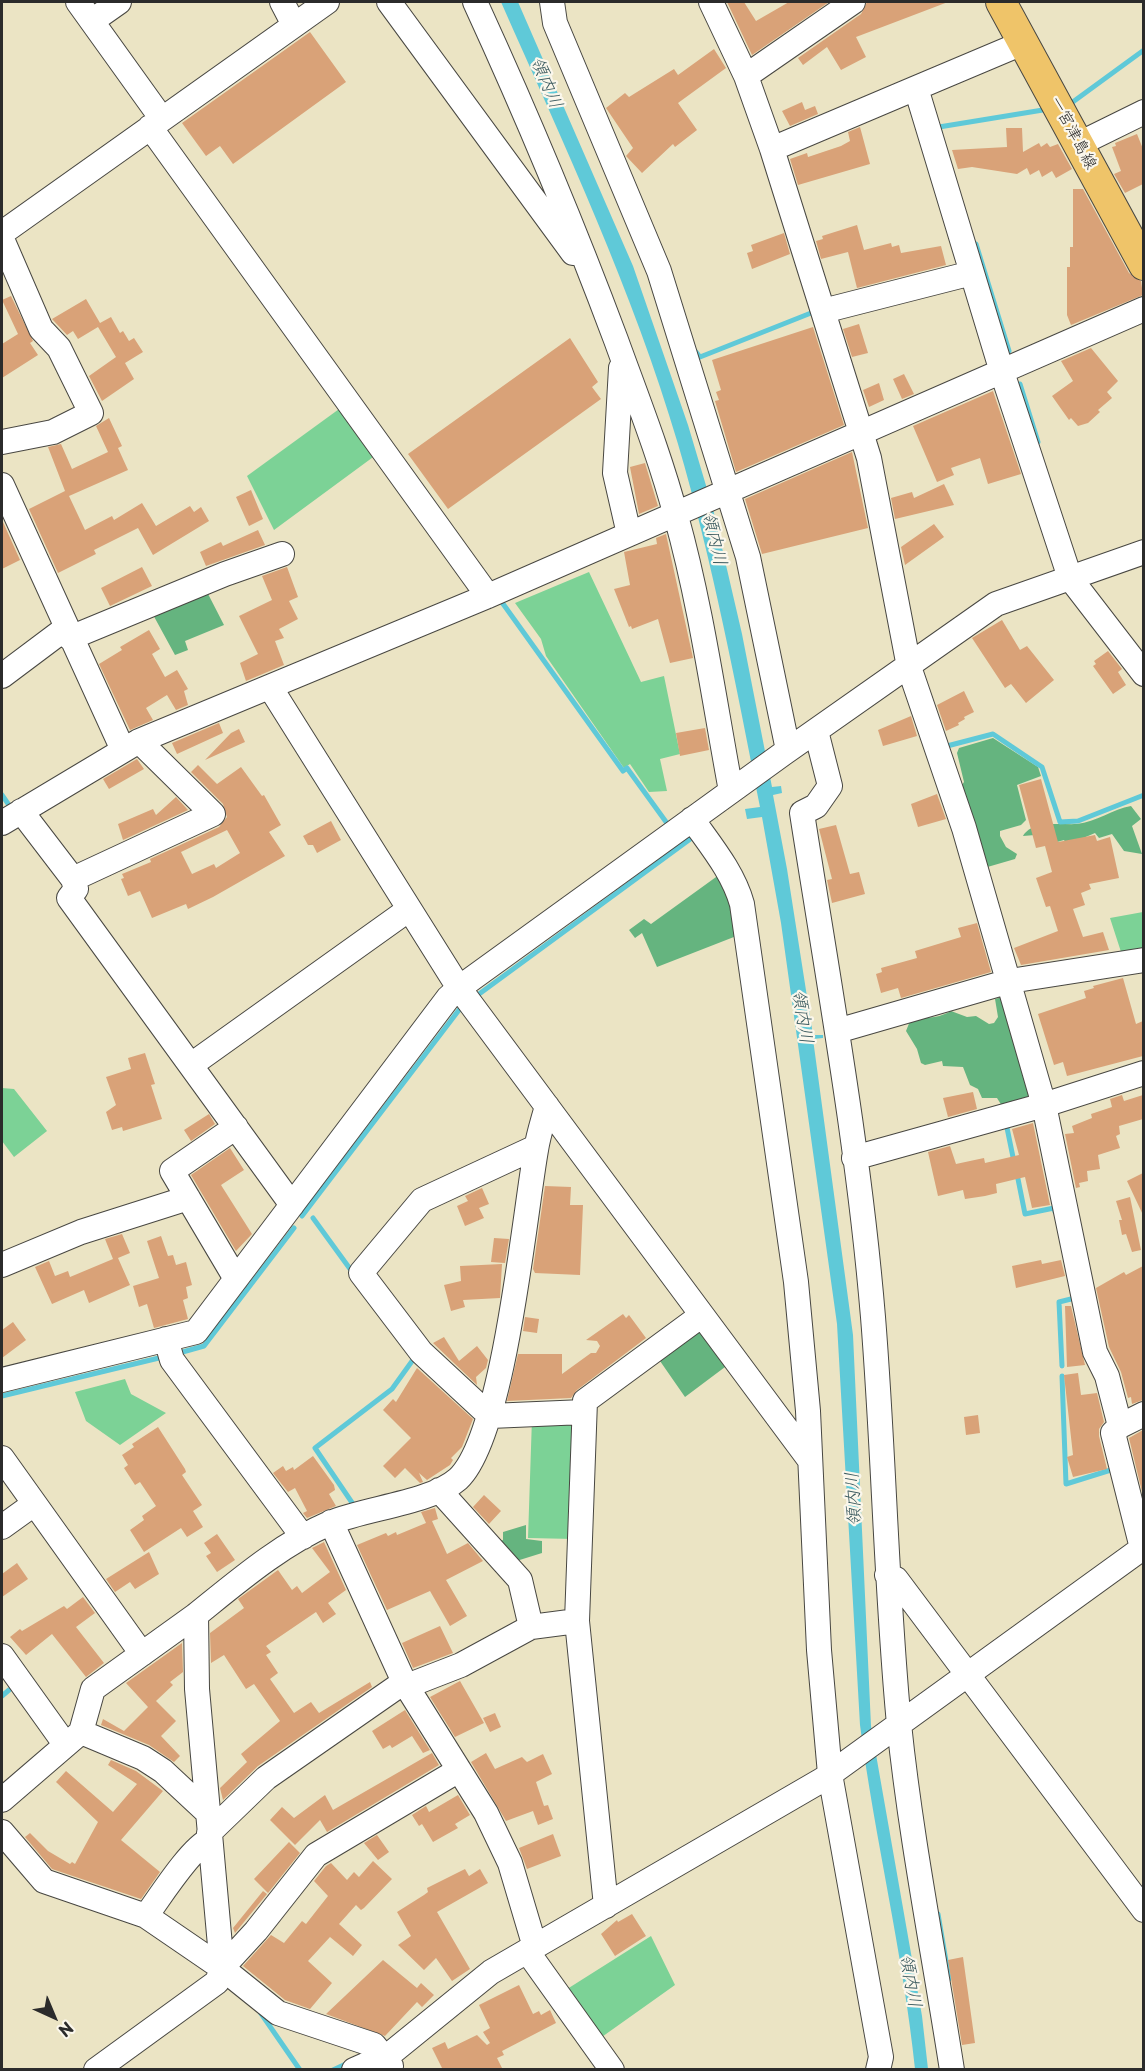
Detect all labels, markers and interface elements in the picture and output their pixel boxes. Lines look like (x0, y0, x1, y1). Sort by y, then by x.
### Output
water label: 領内川 (526, 54, 566, 112)
street label: 一宮津島線 (1046, 93, 1100, 173)
water label: 領内川 (697, 510, 731, 568)
water label: 領内川 (787, 989, 817, 1045)
water label: 領内川 (842, 1471, 866, 1527)
water label: 領内川 (895, 1953, 925, 2009)
north arrow (24, 1987, 84, 2047)
text: N (54, 2017, 79, 2043)

